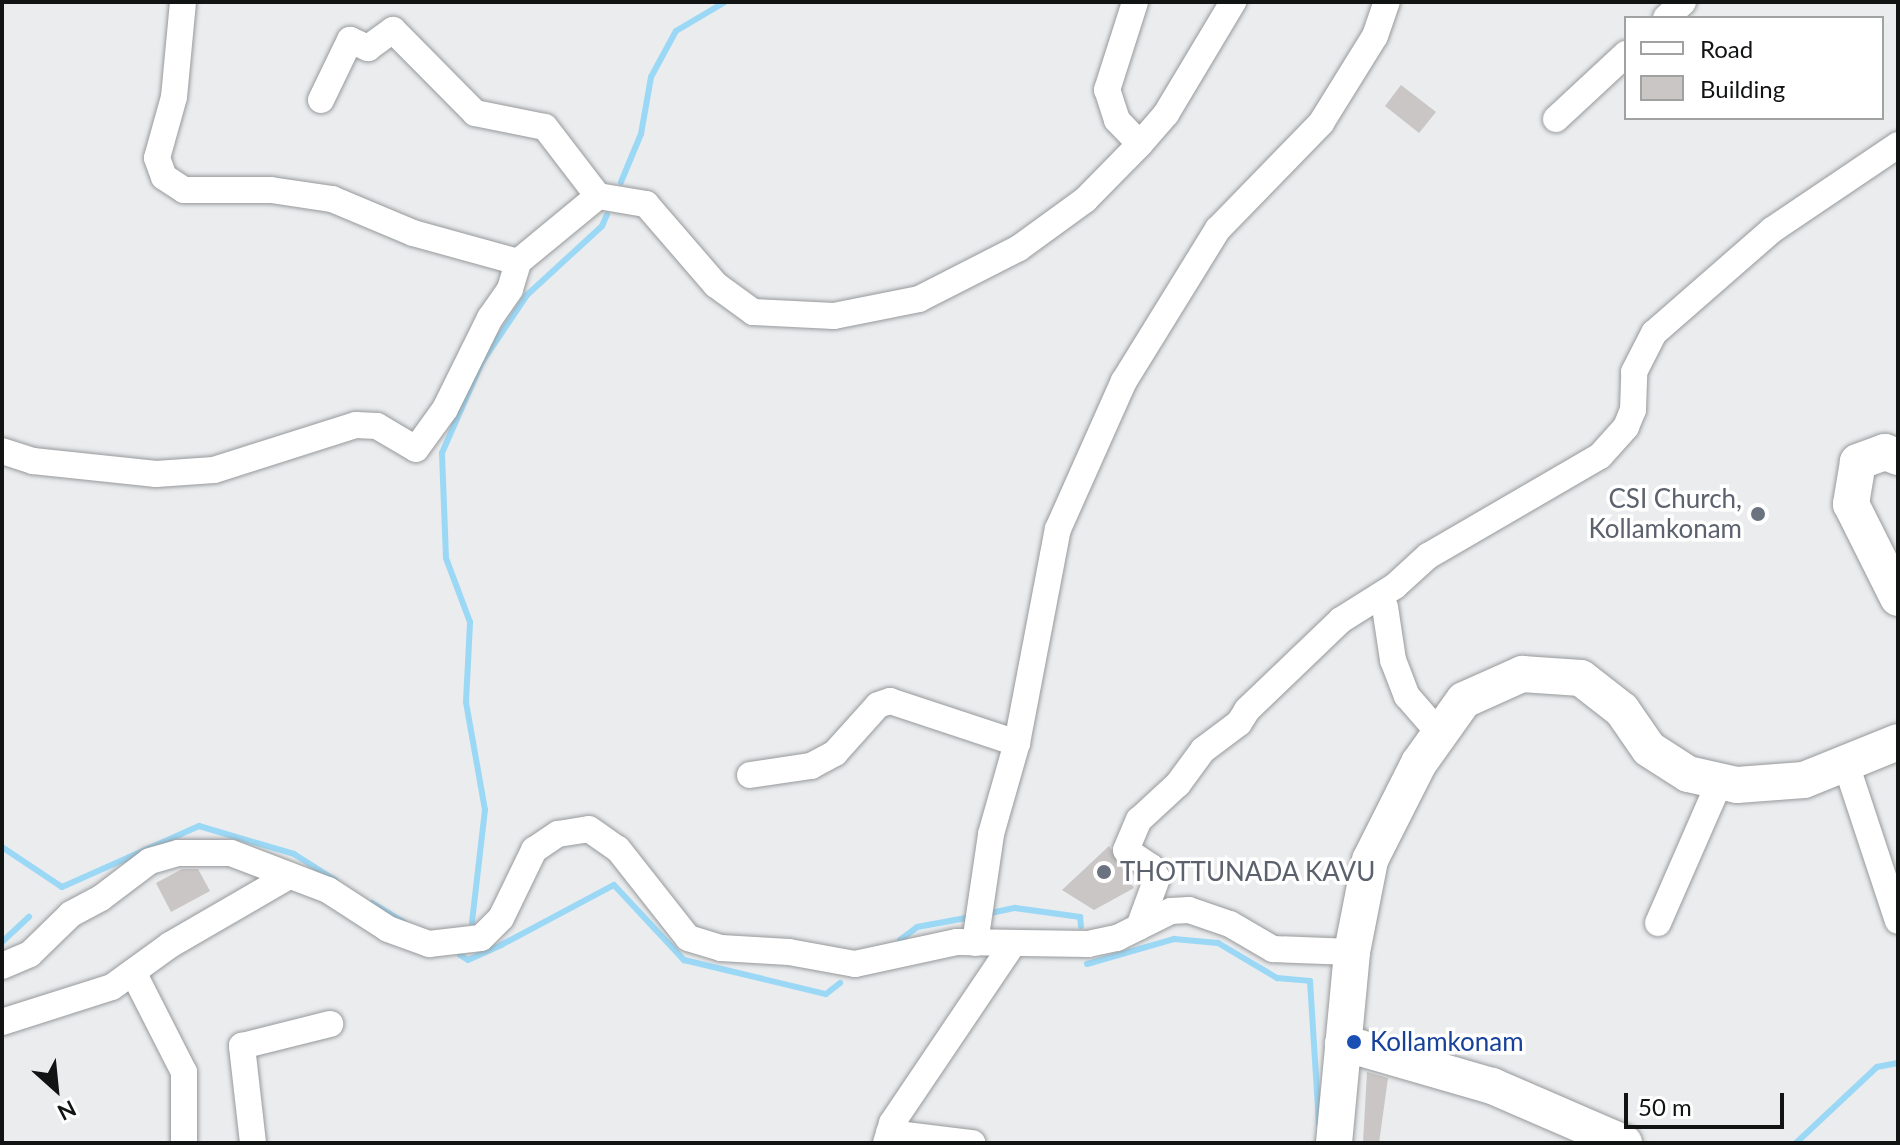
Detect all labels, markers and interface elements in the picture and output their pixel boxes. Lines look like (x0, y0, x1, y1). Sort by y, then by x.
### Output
legend (1624, 16, 1884, 120)
text: Road (1700, 34, 1753, 63)
text: Building (1700, 74, 1785, 103)
place label: CSI Church, Kollamkonam (1588, 483, 1742, 544)
marker: CSI Church, Kollamkonam (1749, 505, 1767, 523)
place label: THOTTUNADA KAVU (1120, 856, 1376, 888)
marker: THOTTUNADA KAVU (1095, 863, 1113, 881)
place label: Kollamkonam (1370, 1026, 1524, 1058)
marker: Kollamkonam (1345, 1033, 1363, 1051)
north arrow (16, 1049, 96, 1129)
scale bar (1628, 1077, 1788, 1127)
text: 50 m (1638, 1092, 1692, 1121)
text: N (53, 1095, 81, 1127)

